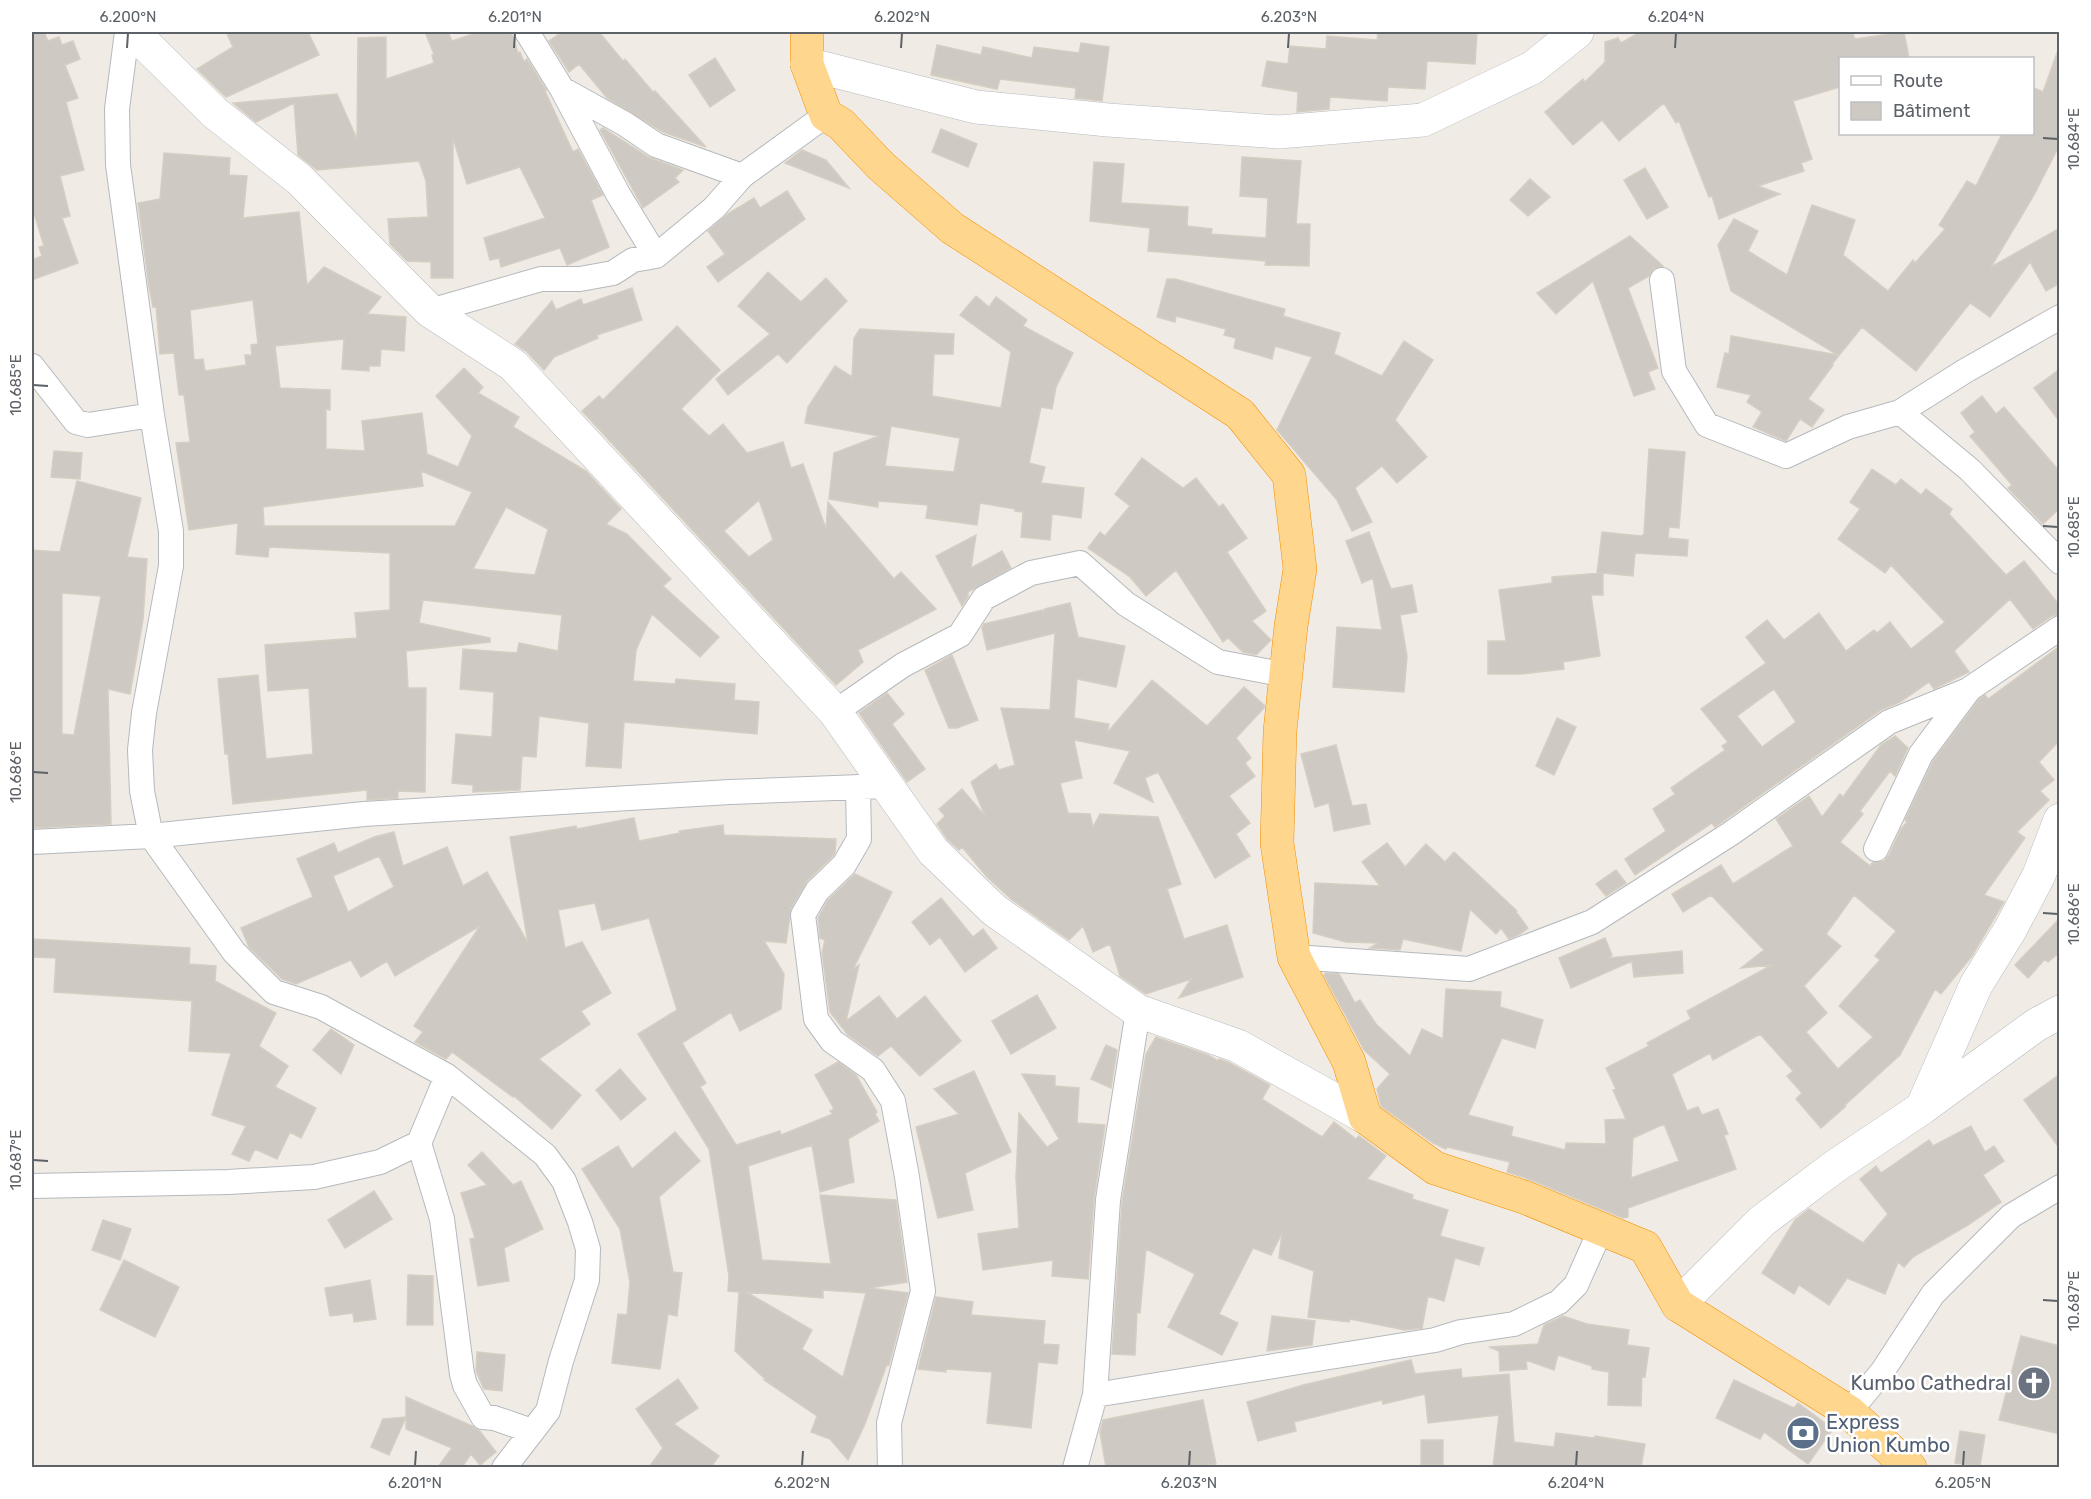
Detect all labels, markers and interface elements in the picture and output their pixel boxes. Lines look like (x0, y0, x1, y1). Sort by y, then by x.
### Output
text: 6.200°N (100, 8, 156, 26)
text: 6.201°N (488, 8, 542, 26)
text: 6.202°N (874, 8, 930, 26)
text: 6.203°N (1261, 8, 1317, 26)
text: 6.204°N (1648, 8, 1704, 26)
legend (1839, 57, 2034, 135)
text: Route (1893, 70, 1943, 92)
text: Bâtiment (1893, 100, 1970, 122)
text: 10.684°E (2065, 108, 2083, 170)
text: 10.685°E (7, 354, 25, 416)
text: 10.685°E (2065, 496, 2083, 558)
text: 10.686°E (7, 741, 25, 803)
text: 10.686°E (2065, 883, 2083, 945)
text: 10.687°E (7, 1130, 25, 1190)
text: 10.687°E (2065, 1271, 2083, 1331)
church icon: Kumbo Cathedral (2016, 1365, 2052, 1401)
place label: Kumbo Cathedral (1851, 1371, 2011, 1395)
place label: Express Union Kumbo (1826, 1410, 1950, 1457)
bank icon: Express Union Kumbo (1785, 1415, 1821, 1451)
text: 6.201°N (388, 1474, 442, 1492)
text: 6.202°N (774, 1474, 830, 1492)
text: 6.203°N (1161, 1474, 1217, 1492)
text: 6.204°N (1548, 1474, 1604, 1492)
text: 6.205°N (1935, 1474, 1991, 1492)

